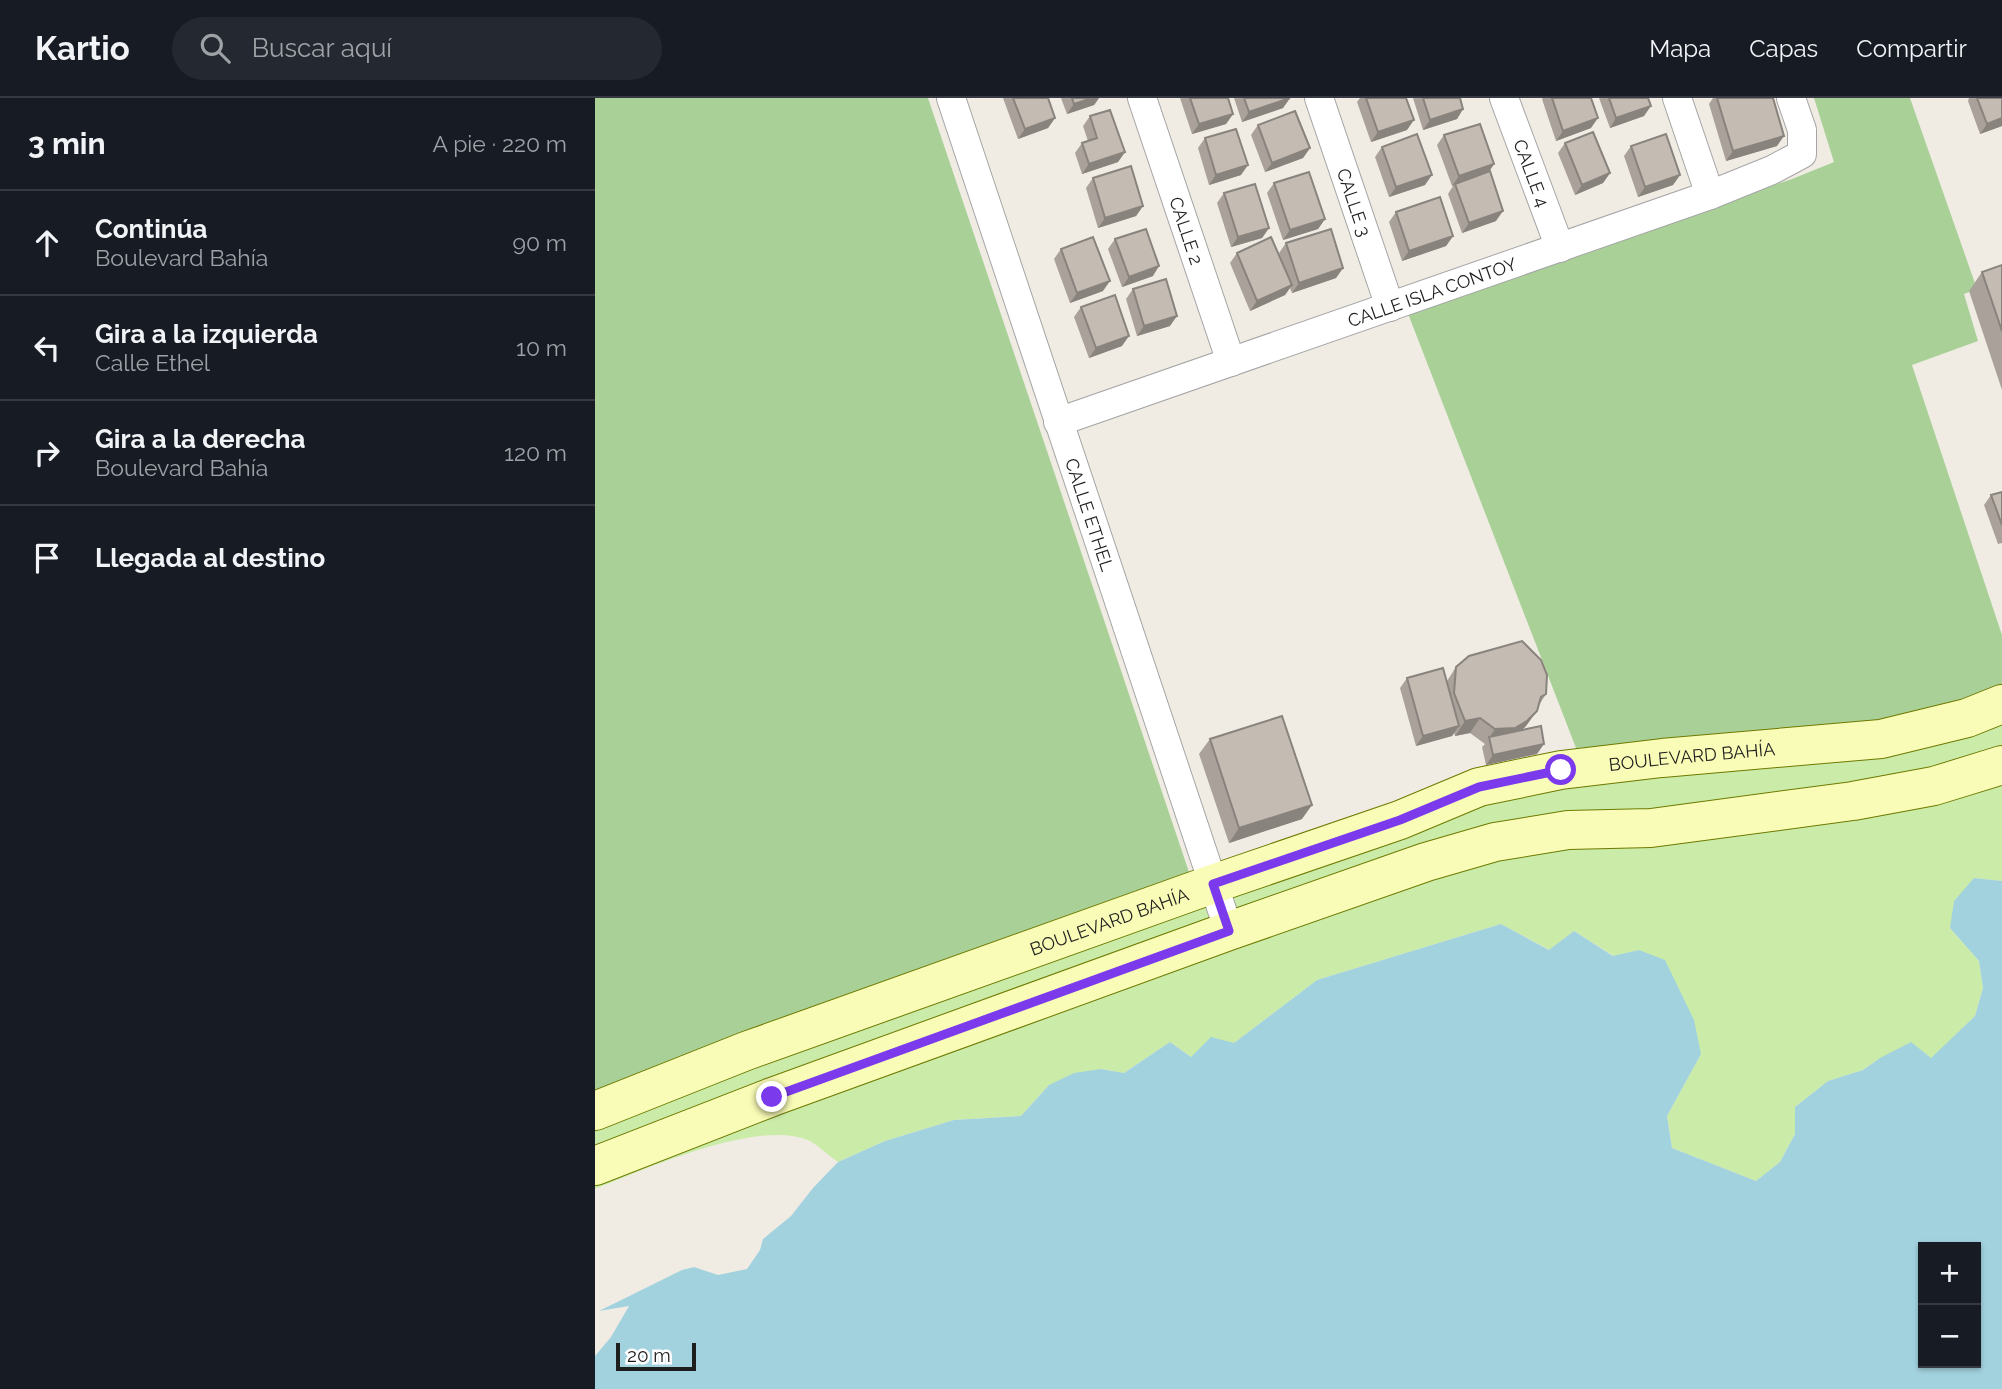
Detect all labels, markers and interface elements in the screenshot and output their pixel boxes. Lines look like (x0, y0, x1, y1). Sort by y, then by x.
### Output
search box (172, 17, 662, 80)
text: Kartio (35, 29, 130, 68)
icon: search (196, 29, 234, 67)
text: Buscar aquí (252, 33, 392, 63)
text: Mapa (1649, 34, 1711, 63)
text: Capas (1749, 34, 1818, 63)
text: Compartir (1856, 34, 1967, 63)
text: 3 min (28, 126, 106, 161)
text: A pie · 220 m (432, 130, 567, 157)
street label: CALLE 4 (1510, 136, 1554, 210)
street label: CALLE 3 (1333, 165, 1376, 239)
street label: CALLE 2 (1166, 194, 1208, 267)
text: Continúa (95, 214, 207, 244)
icon: ahead (28, 224, 66, 262)
text: 90 m (512, 229, 567, 256)
text: Boulevard Bahía (95, 244, 268, 271)
street label: CALLE ISLA CONTOY (1345, 253, 1520, 331)
text: Gira a la izquierda (95, 319, 318, 349)
icon: left (28, 329, 66, 367)
text: 10 m (516, 334, 567, 361)
text: Calle Ethel (95, 349, 210, 376)
text: Gira a la derecha (95, 424, 305, 454)
icon: right (28, 434, 66, 472)
text: 120 m (504, 439, 567, 466)
text: Boulevard Bahía (95, 454, 268, 481)
street label: CALLE ETHEL (1061, 455, 1119, 574)
icon: arrive (28, 539, 66, 577)
text: Llegada al destino (95, 543, 325, 573)
street label: BOULEVARD BAHÍA (1607, 738, 1776, 775)
route start (1545, 754, 1576, 785)
street label: BOULEVARD BAHÍA (1027, 883, 1191, 959)
route end (756, 1081, 787, 1112)
map controls (1918, 1242, 1981, 1368)
button: + (1918, 1242, 1981, 1305)
button: − (1918, 1305, 1981, 1368)
scale bar (616, 1340, 697, 1372)
text: 20 m (627, 1344, 671, 1366)

